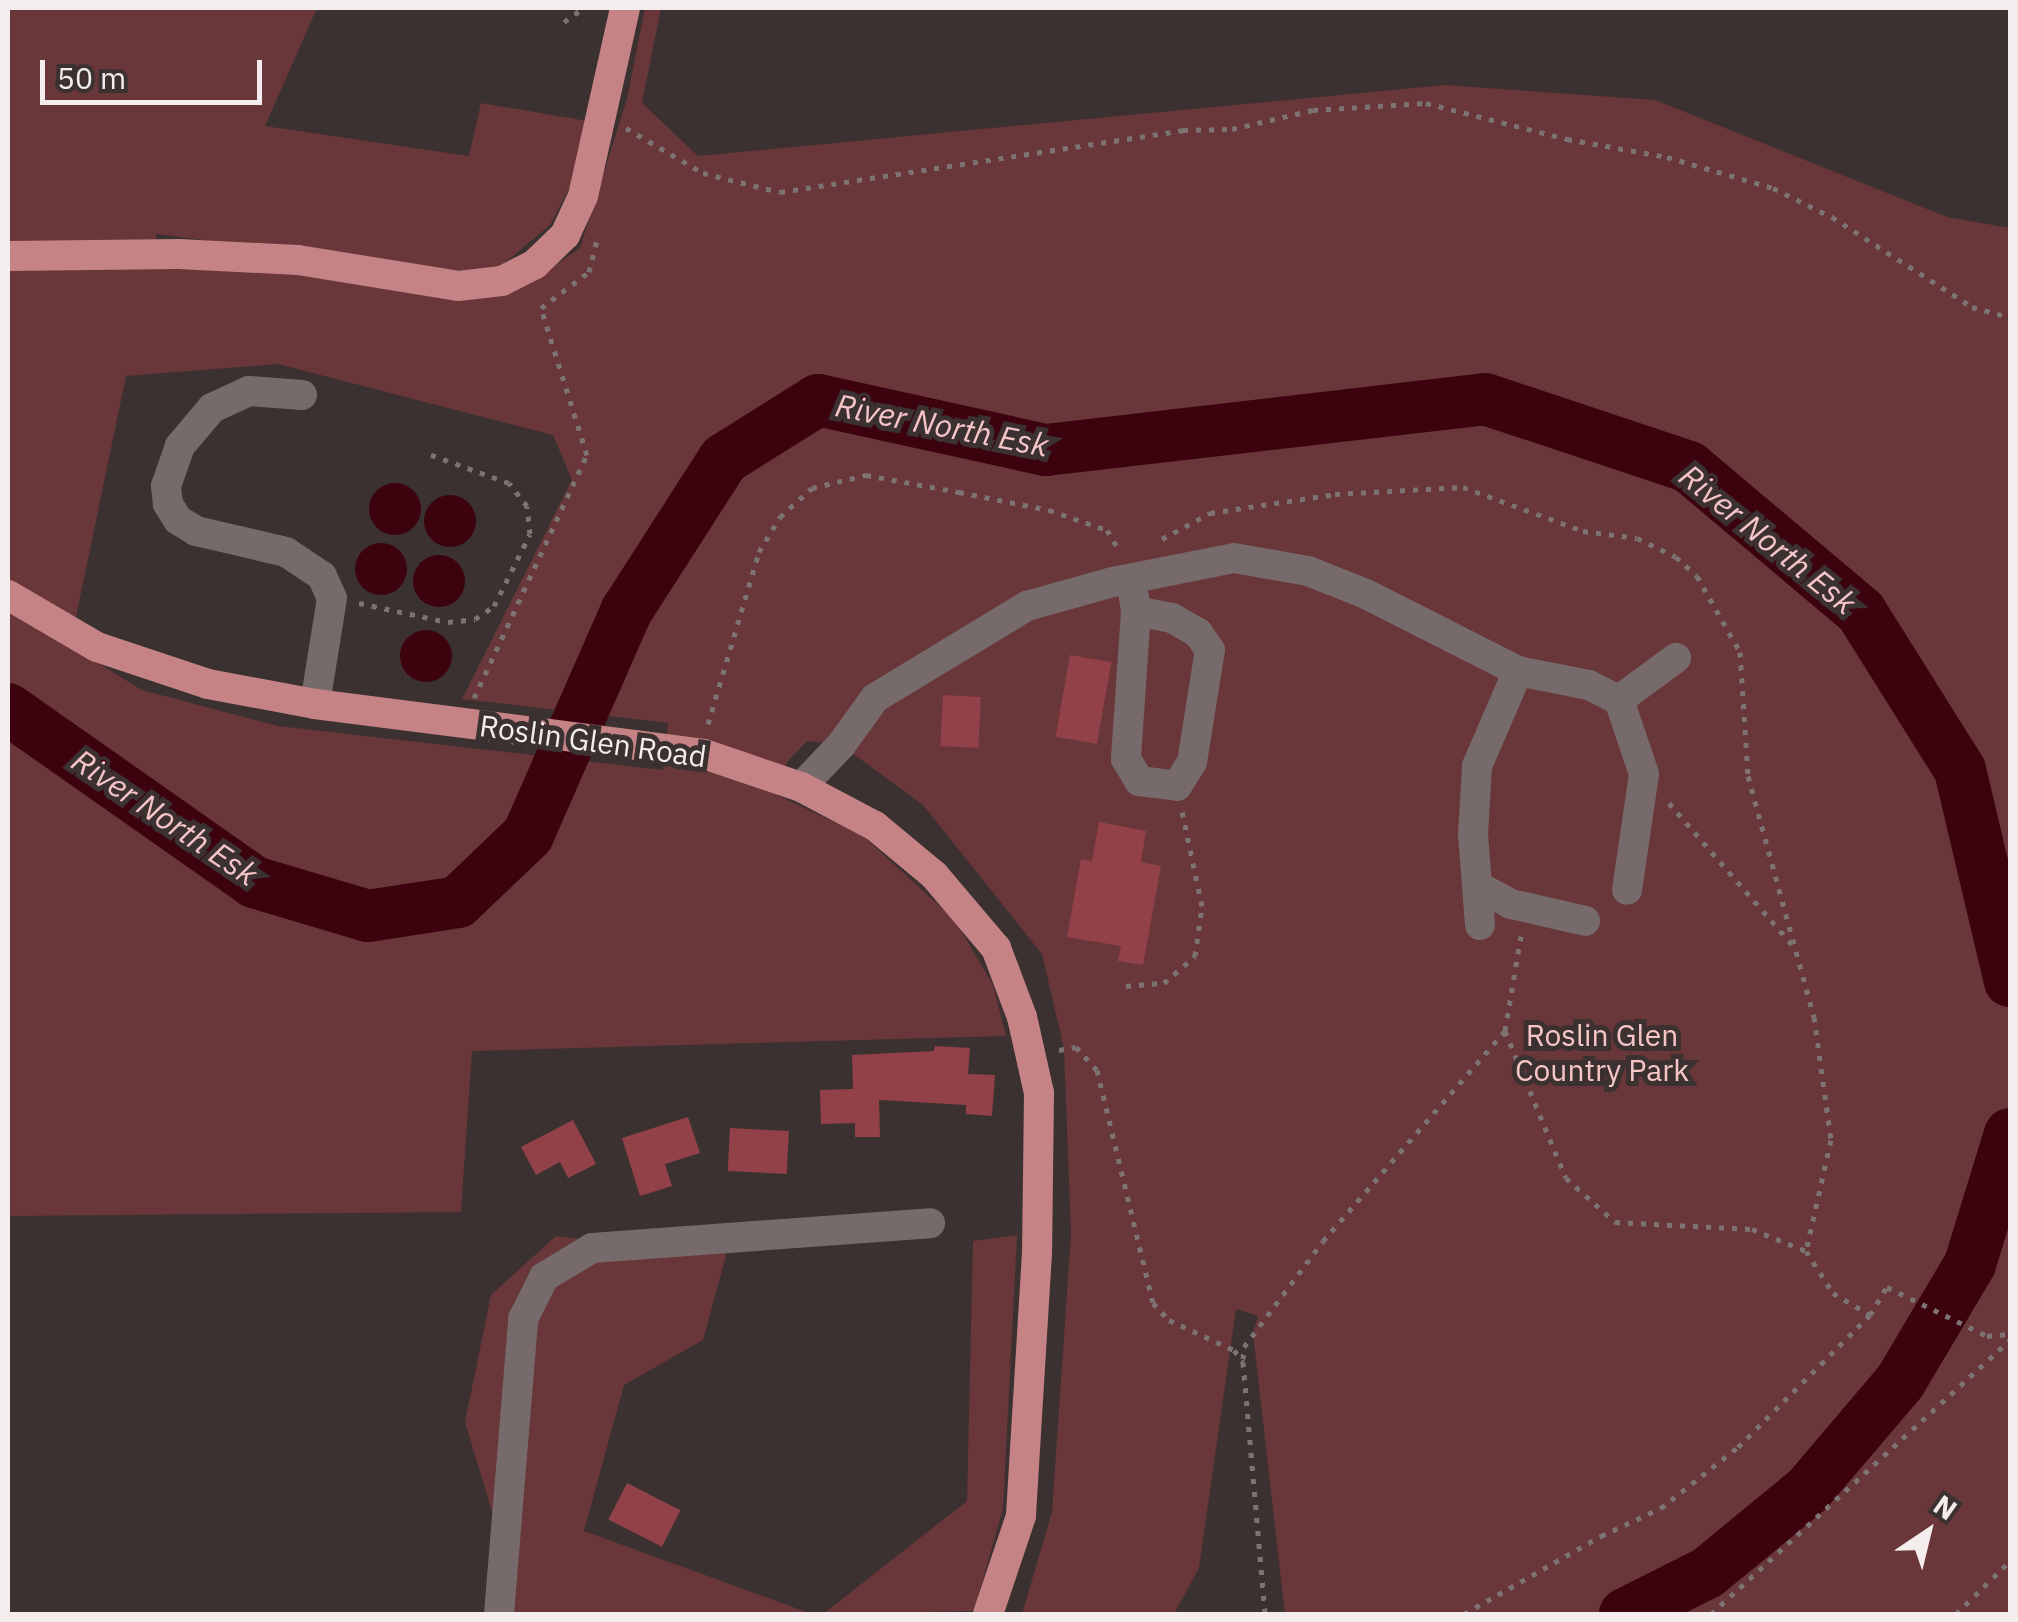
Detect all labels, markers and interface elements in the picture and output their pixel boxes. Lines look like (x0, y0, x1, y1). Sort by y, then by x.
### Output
scale bar (45, 40, 268, 102)
text: 50 m (57, 58, 126, 97)
water label: River North Esk (832, 386, 1052, 464)
water label: River North Esk (1672, 456, 1864, 622)
street label: Roslin Glen Road (477, 707, 709, 775)
water label: River North Esk (65, 741, 265, 893)
park label: Roslin Glen Country Park (1515, 1017, 1689, 1088)
north arrow (1878, 1482, 1978, 1582)
text: N (1927, 1486, 1964, 1528)

